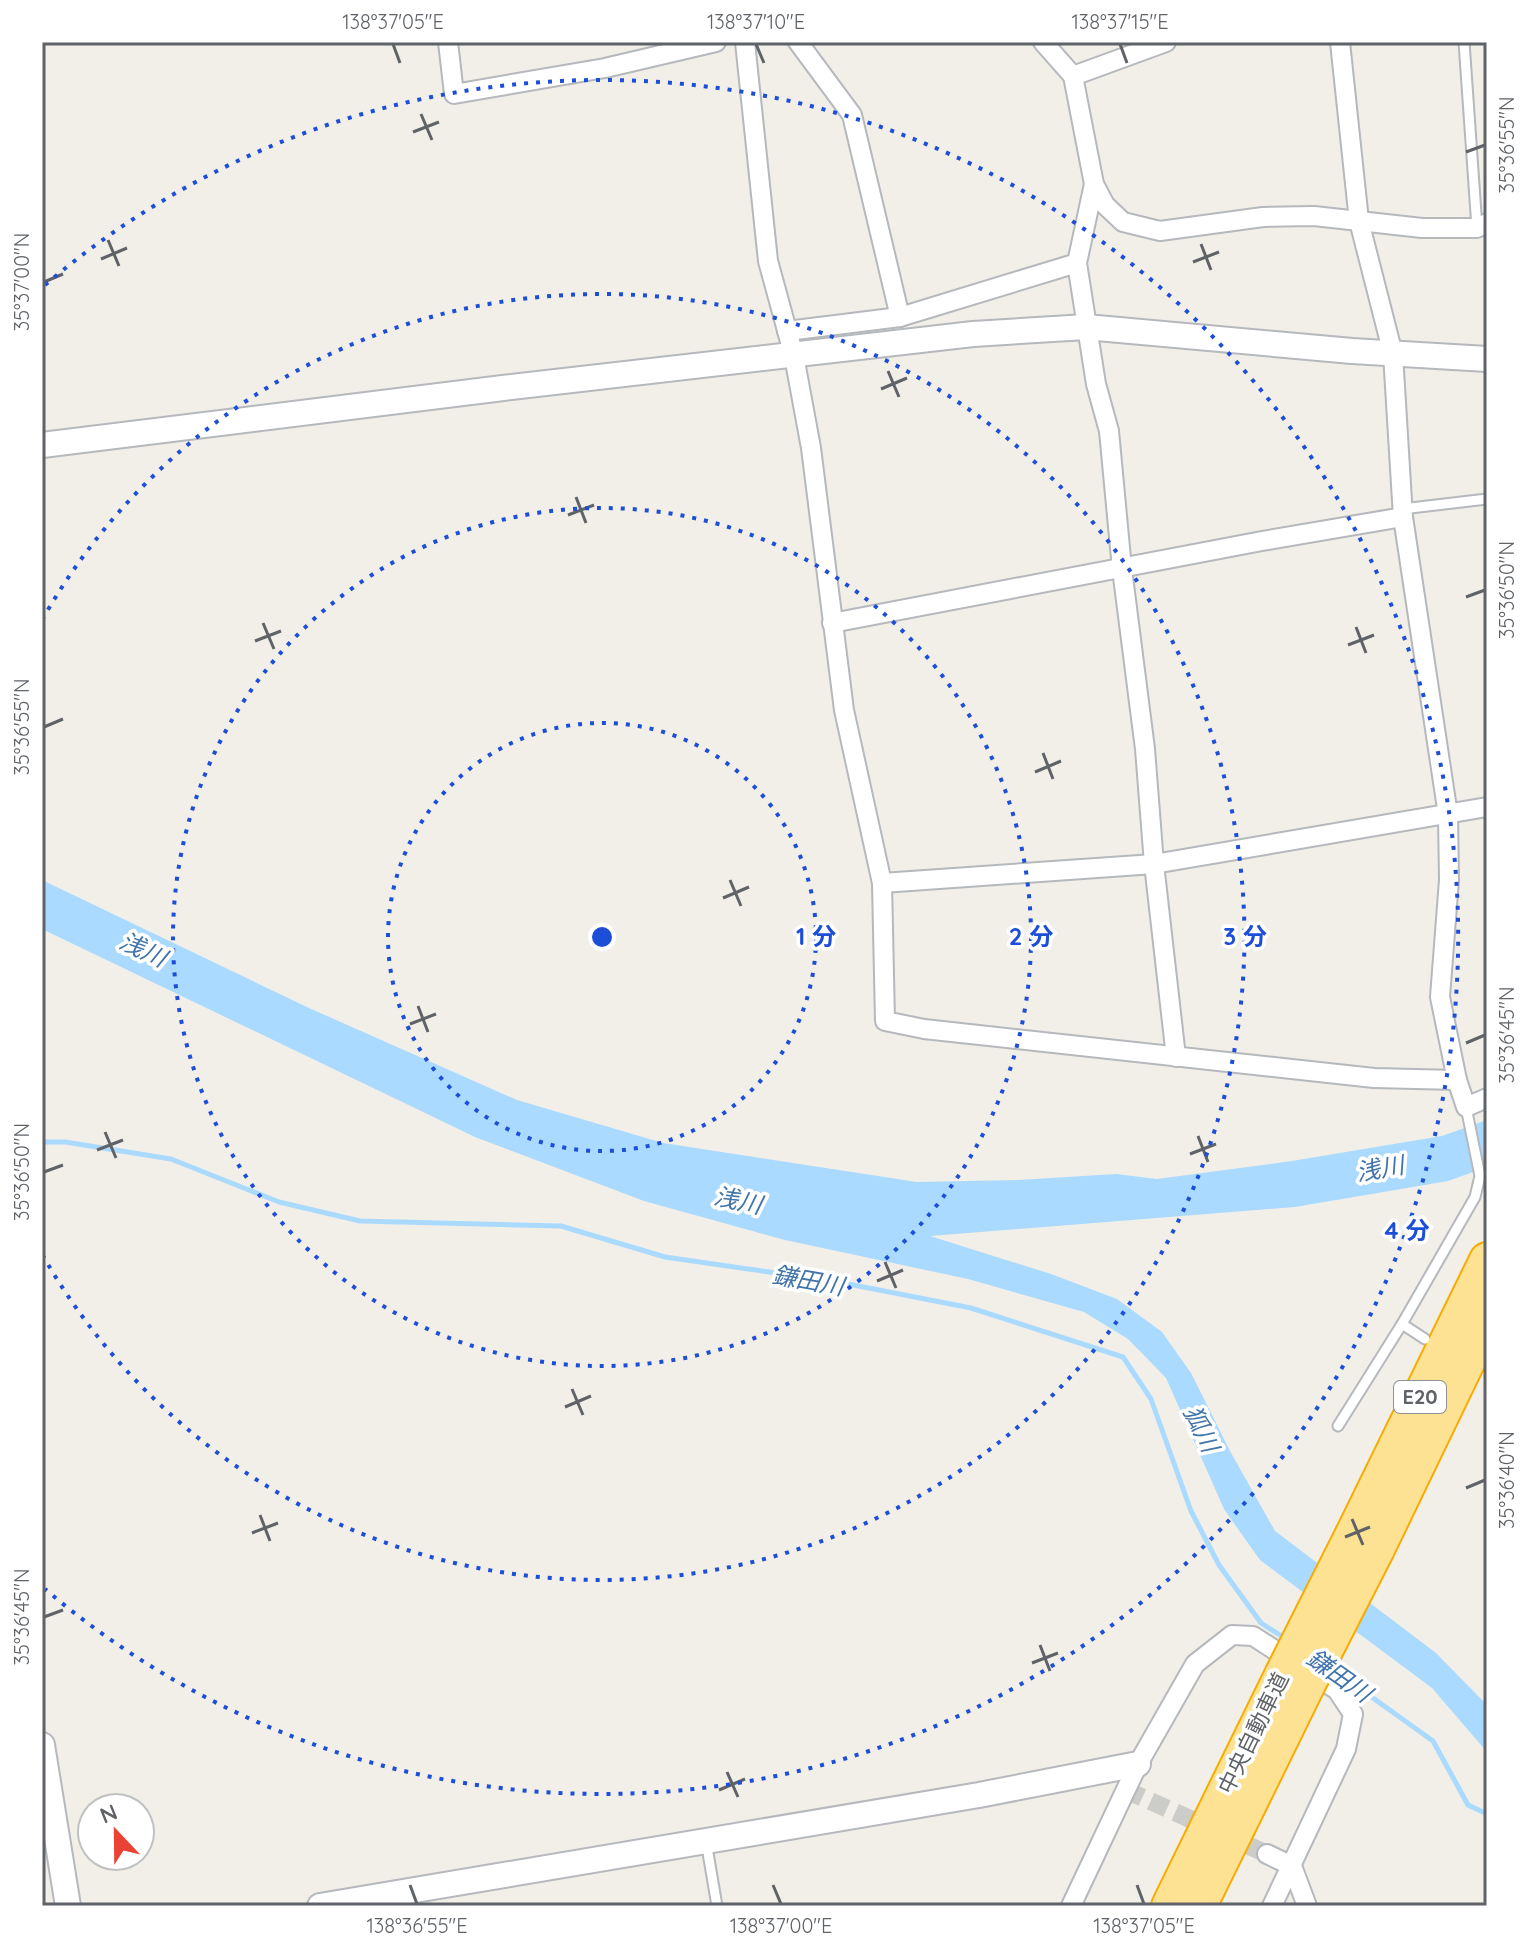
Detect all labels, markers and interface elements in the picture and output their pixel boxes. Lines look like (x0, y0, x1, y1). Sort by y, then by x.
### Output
text: 138°37'05"E (342, 9, 444, 34)
text: 138°37'10"E (707, 9, 805, 34)
text: 138°37'15"E (1071, 9, 1169, 34)
text: 35°36'55"N (1494, 96, 1519, 194)
text: 35°37'00"N (9, 233, 34, 331)
text: 35°36'50"N (1494, 541, 1519, 639)
text: 35°36'55"N (9, 678, 34, 776)
text: 1 分 (796, 921, 836, 951)
text: 2 分 (1009, 921, 1053, 951)
text: 3 分 (1223, 921, 1267, 951)
centre of rings (588, 923, 616, 951)
water label: 浅川 (115, 925, 174, 974)
text: 35°36'45"N (1494, 987, 1519, 1083)
text: 35°36'50"N (9, 1123, 34, 1221)
water label: 浅川 (1354, 1149, 1409, 1187)
water label: 浅川 (712, 1180, 768, 1220)
text: 4 分 (1385, 1215, 1429, 1245)
water label: 鎌田川 (770, 1259, 849, 1302)
road number: E20 (1394, 1381, 1446, 1413)
water label: 狐川 (1178, 1400, 1227, 1459)
text: 35°36'40"N (1494, 1431, 1519, 1529)
text: 35°36'45"N (9, 1569, 34, 1665)
water label: 鎌田川 (1301, 1642, 1380, 1710)
street label: 中央自動車道 (1211, 1668, 1295, 1798)
north arrow (76, 1792, 156, 1872)
text: N (96, 1797, 121, 1829)
text: 138°36'55"E (366, 1913, 468, 1938)
text: 138°37'00"E (730, 1913, 832, 1938)
text: 138°37'05"E (1093, 1913, 1195, 1938)

